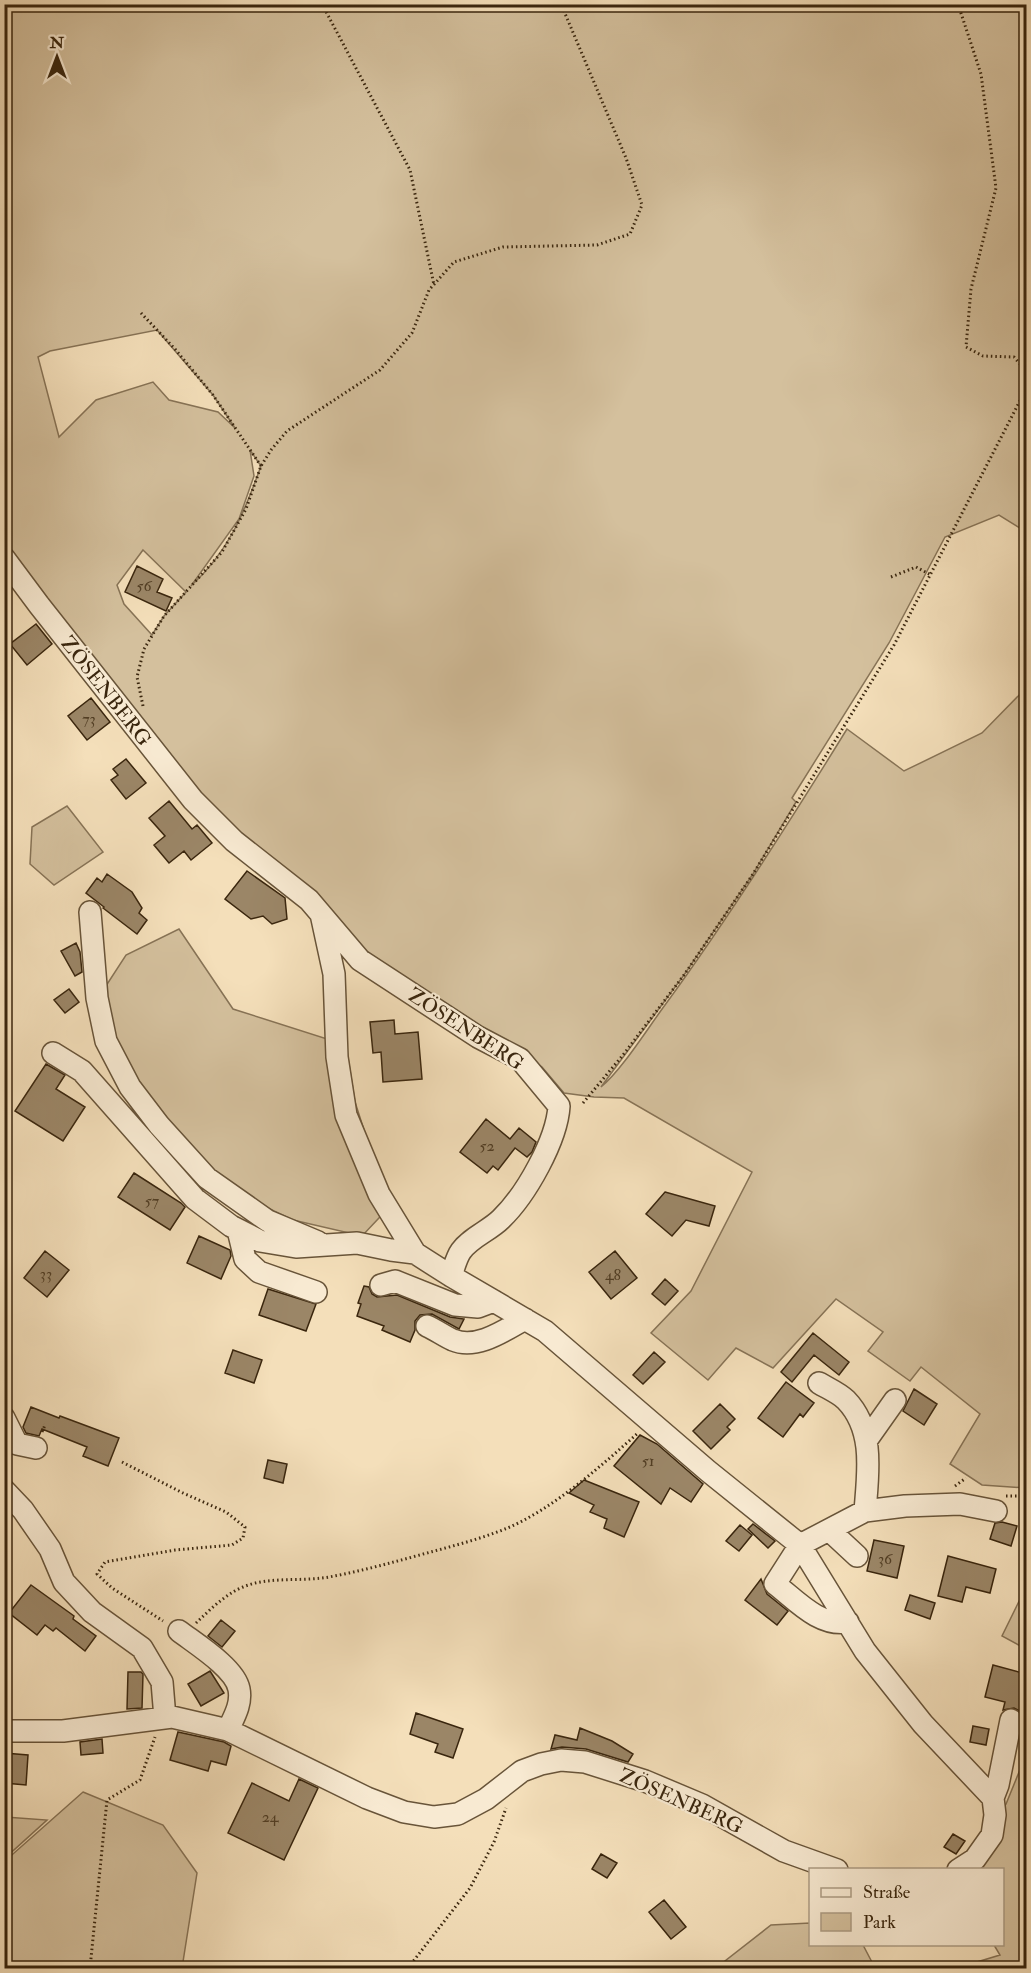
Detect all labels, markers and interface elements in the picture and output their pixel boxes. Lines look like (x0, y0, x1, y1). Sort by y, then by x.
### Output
north arrow (27, 27, 87, 87)
text: N (49, 33, 65, 53)
house number: 56 (136, 576, 152, 596)
street label: ZÖSENBERG (55, 631, 157, 751)
house number: 73 (82, 709, 96, 729)
street label: ZÖSENBERG (403, 982, 529, 1076)
house number: 52 (479, 1136, 495, 1156)
house number: 57 (145, 1191, 160, 1211)
house number: 33 (40, 1264, 52, 1284)
house number: 48 (605, 1265, 622, 1285)
house number: 51 (642, 1451, 654, 1471)
house number: 36 (878, 1549, 893, 1569)
street label: ZÖSENBERG (615, 1763, 747, 1840)
house number: 24 (262, 1807, 280, 1827)
legend (809, 1868, 1004, 1946)
text: Straße (863, 1881, 911, 1904)
text: Park (863, 1911, 896, 1934)

